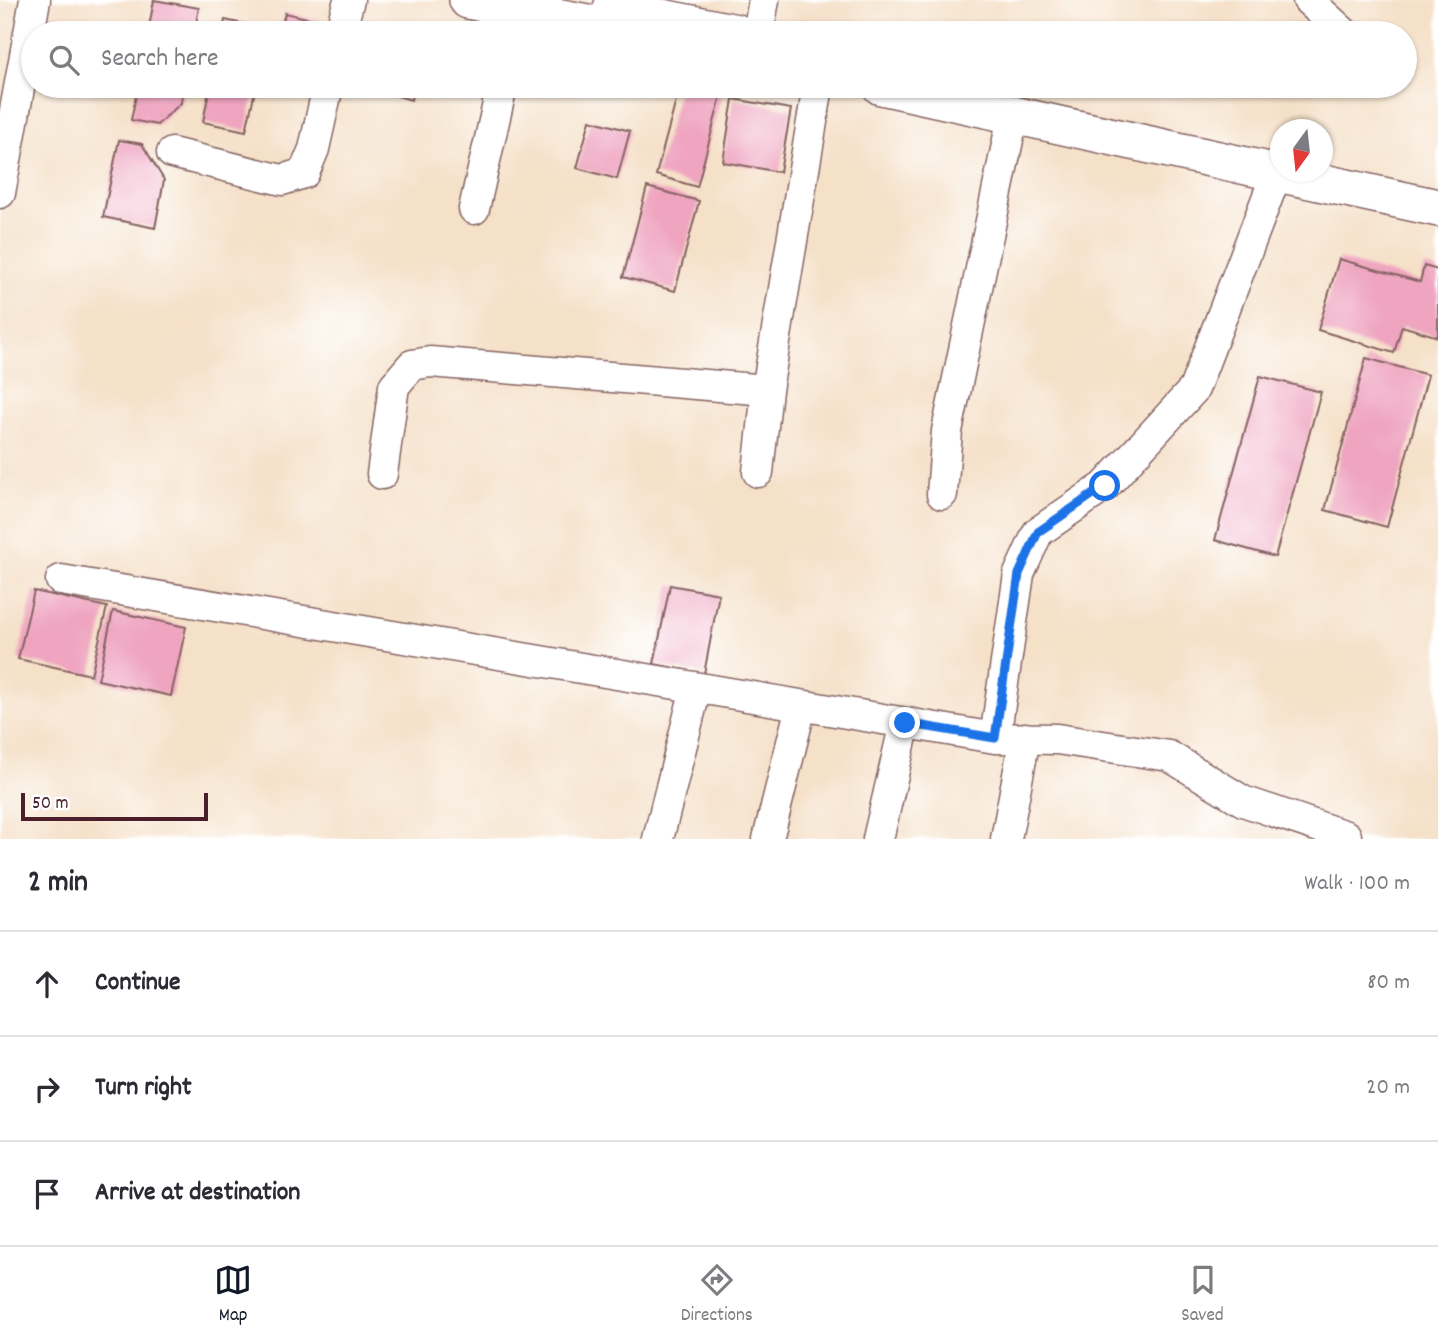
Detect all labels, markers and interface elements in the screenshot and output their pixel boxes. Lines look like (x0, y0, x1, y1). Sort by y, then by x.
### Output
search box (21, 21, 1417, 98)
icon: search (45, 41, 83, 79)
text: Search here (101, 41, 219, 78)
north arrow (1270, 119, 1333, 182)
route start (1089, 470, 1120, 501)
route end (889, 707, 920, 738)
scale bar (21, 790, 208, 822)
text: 50 m (32, 791, 69, 818)
text: 2 min (28, 863, 88, 906)
text: Walk · 100 m (1304, 868, 1410, 901)
icon: ahead (28, 965, 66, 1003)
text: Continue (95, 965, 180, 1002)
text: 80 m (1367, 967, 1410, 1000)
icon: right (28, 1070, 66, 1108)
text: Turn right (95, 1070, 192, 1107)
text: 20 m (1366, 1072, 1410, 1105)
icon: arrive (28, 1175, 66, 1213)
text: Arrive at destination (95, 1175, 300, 1212)
tab: Map (214, 1261, 252, 1330)
tab: Directions (681, 1261, 753, 1330)
tab: Saved (1181, 1261, 1224, 1330)

